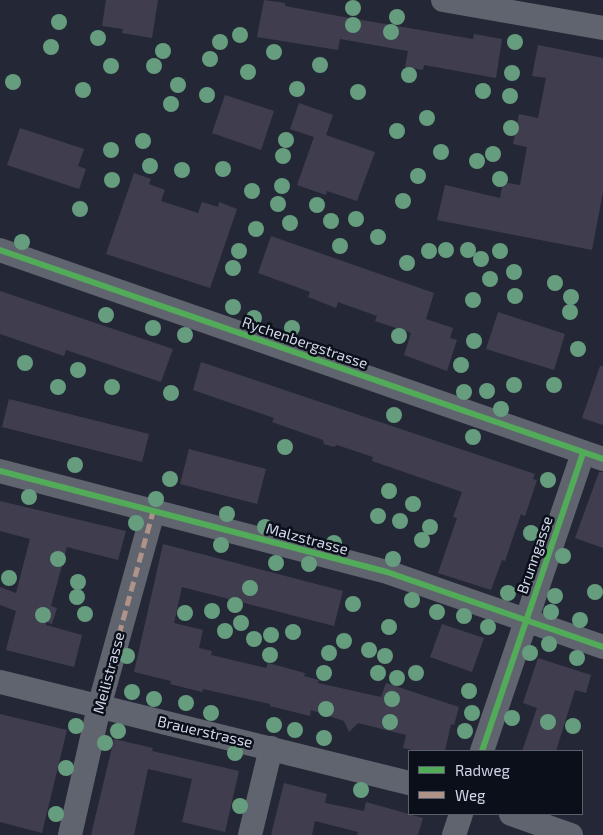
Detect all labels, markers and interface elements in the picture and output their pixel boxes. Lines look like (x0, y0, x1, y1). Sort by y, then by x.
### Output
street label: Rychenbergstrasse (240, 313, 370, 373)
street label: Brunngasse (513, 514, 557, 596)
street label: Malzstrasse (264, 519, 350, 559)
street label: Meilistrasse (89, 630, 129, 716)
street label: Brauerstrasse (156, 712, 254, 752)
legend (408, 750, 583, 815)
text: Radweg (455, 761, 510, 779)
text: Weg (455, 786, 485, 804)

